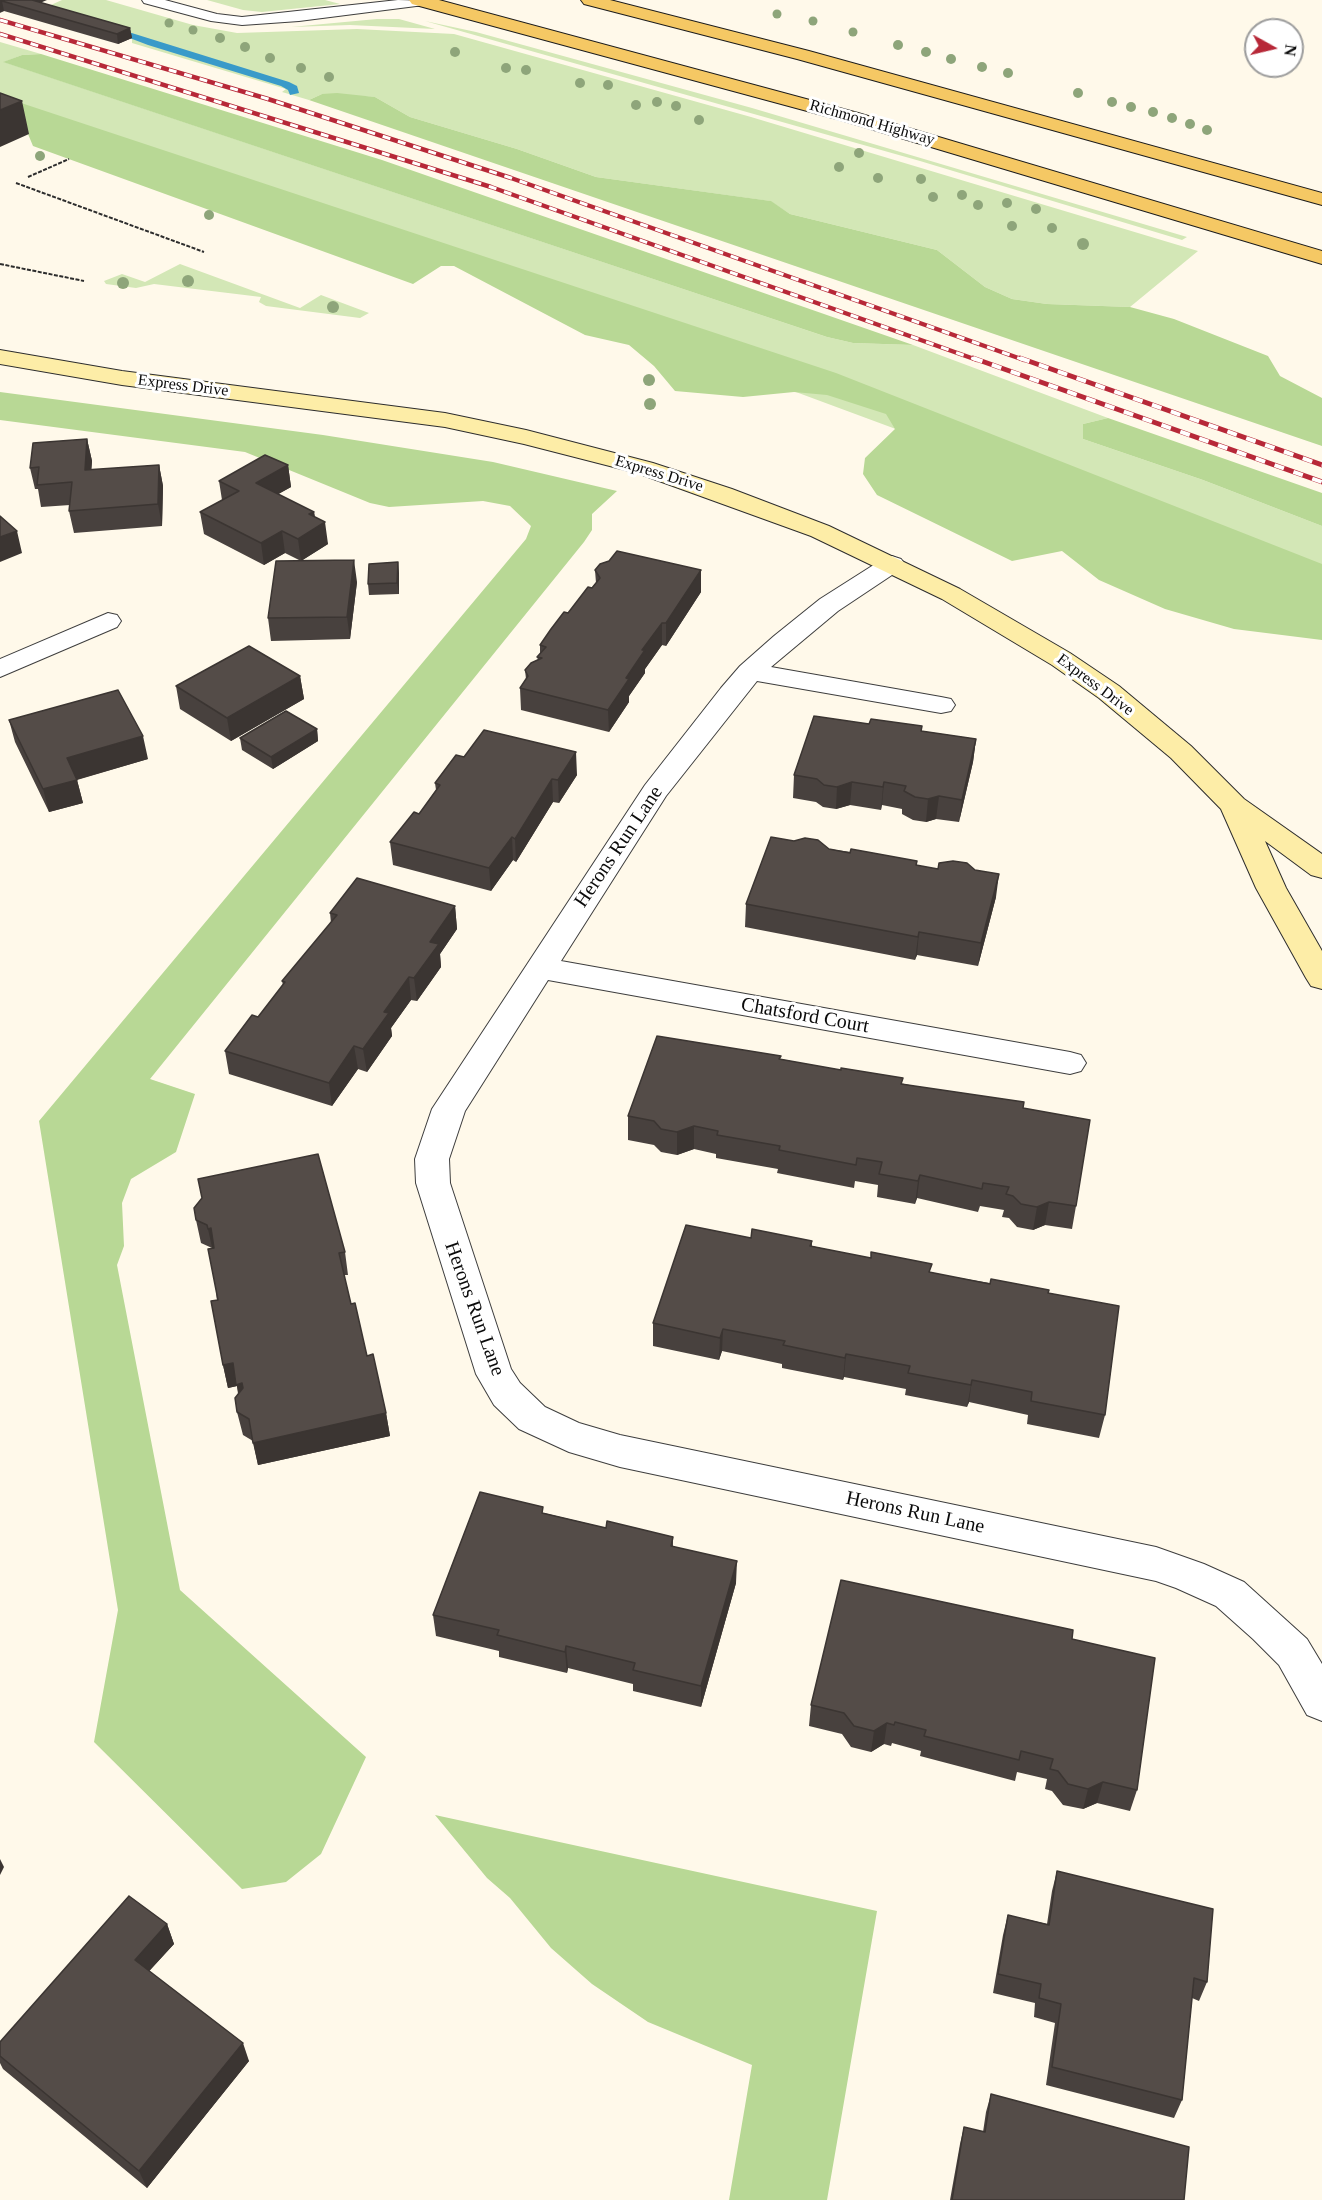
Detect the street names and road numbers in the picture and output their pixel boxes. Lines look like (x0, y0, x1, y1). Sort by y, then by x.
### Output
street label: Richmond Highway (807, 96, 937, 150)
street label: Express Drive (137, 371, 229, 401)
street label: Express Drive (613, 452, 705, 496)
street label: Express Drive (1053, 650, 1137, 720)
street label: Herons Run Lane (570, 782, 668, 912)
street label: Chatsford Court (739, 993, 871, 1039)
street label: Herons Run Lane (439, 1239, 509, 1379)
street label: Herons Run Lane (844, 1487, 986, 1539)

